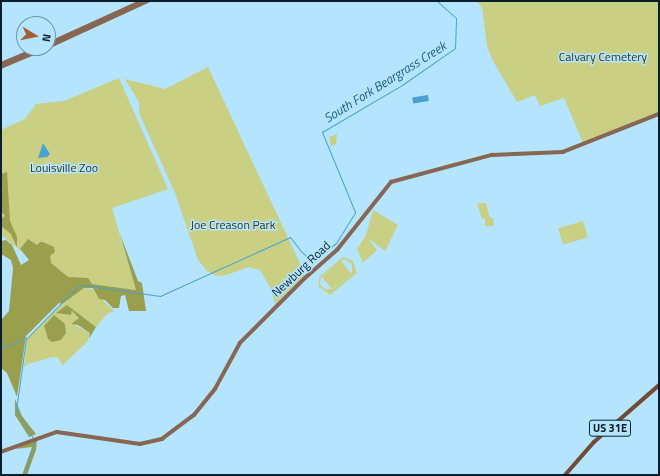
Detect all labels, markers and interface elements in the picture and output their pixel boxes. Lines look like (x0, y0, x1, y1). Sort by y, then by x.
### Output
north arrow (16, 16, 56, 56)
text: N (38, 33, 55, 43)
water label: South Fork Beargrass Creek (321, 38, 449, 126)
park label: Calvary Cemetery (559, 50, 647, 64)
park label: Louisville Zoo (30, 161, 98, 175)
park label: Joe Creason Park (191, 218, 275, 232)
street label: Newburg Road (269, 238, 333, 300)
road number: US 31E (588, 419, 632, 437)

